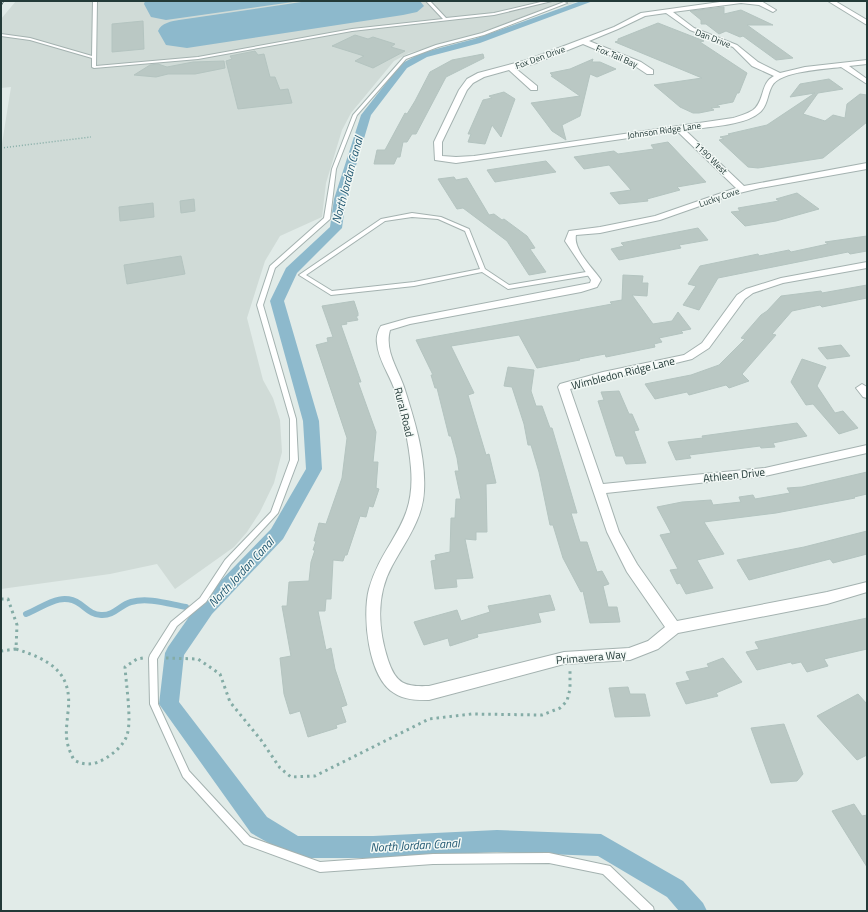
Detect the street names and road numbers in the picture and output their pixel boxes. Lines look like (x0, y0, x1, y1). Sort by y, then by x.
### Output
street label: Dan Drive (693, 25, 733, 51)
street label: Fox Tail Bay (594, 41, 640, 71)
street label: Fox Den Drive (513, 42, 567, 72)
street label: Johnson Ridge Lane (626, 118, 702, 142)
street label: 1190 West (691, 139, 731, 178)
street label: Lucky Cove (697, 184, 741, 210)
street label: Wimbledon Ridge Lane (570, 352, 677, 394)
street label: Rural Road (390, 385, 418, 439)
street label: Athleen Drive (702, 464, 766, 486)
street label: Primavera Way (555, 646, 627, 668)

